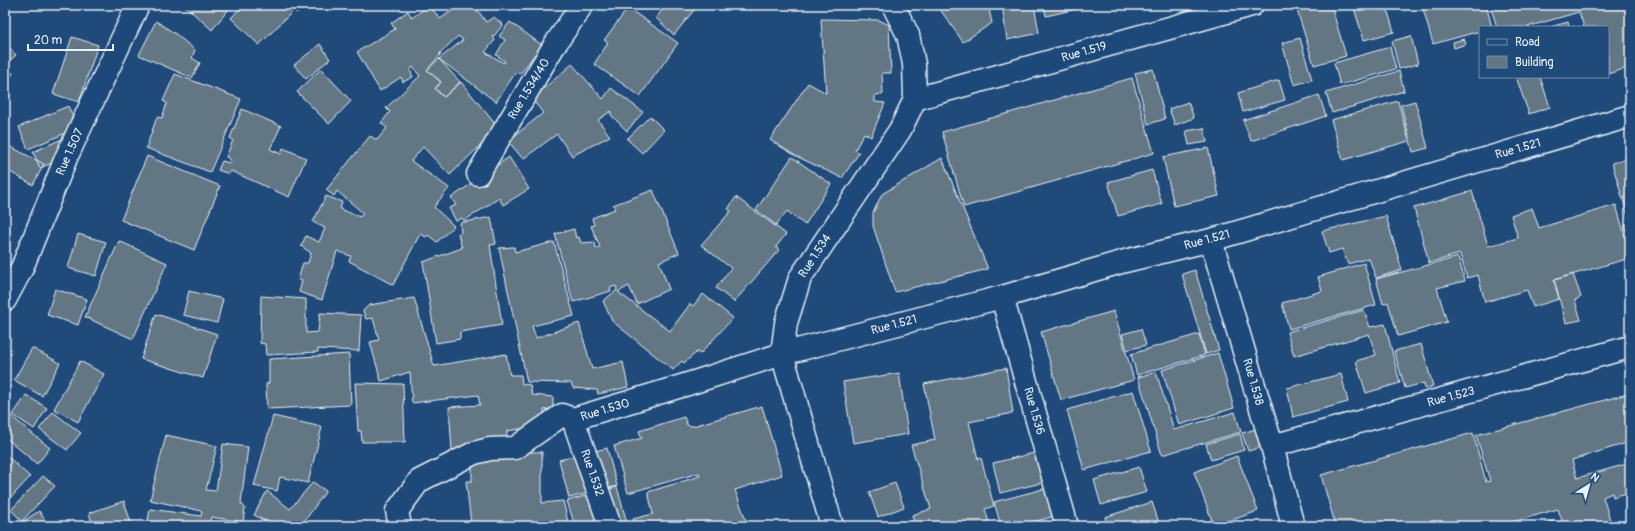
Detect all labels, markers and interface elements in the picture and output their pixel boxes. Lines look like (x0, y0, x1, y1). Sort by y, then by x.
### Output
scale bar (28, 26, 113, 52)
legend (1479, 26, 1609, 78)
text: 20 m (34, 33, 63, 48)
text: Road (1515, 35, 1540, 50)
street label: Rue 1.519 (1060, 38, 1108, 66)
text: Building (1515, 55, 1554, 70)
street label: Rue 1.534/40 (505, 56, 553, 122)
street label: Rue 1.507 (53, 126, 87, 178)
street label: Rue 1.521 (1493, 135, 1543, 163)
street label: Rue 1.521 (1182, 227, 1232, 253)
street label: Rue 1.534 (795, 231, 835, 281)
street label: Rue 1.521 (869, 312, 919, 338)
street label: Rue 1.538 (1239, 357, 1267, 407)
street label: Rue 1.523 (1426, 383, 1477, 411)
street label: Rue 1.536 (1020, 385, 1048, 437)
street label: Rue 1.530 (579, 395, 631, 425)
street label: Rue 1.532 (577, 448, 607, 499)
north arrow (1569, 465, 1609, 505)
text: N (1588, 470, 1602, 485)

